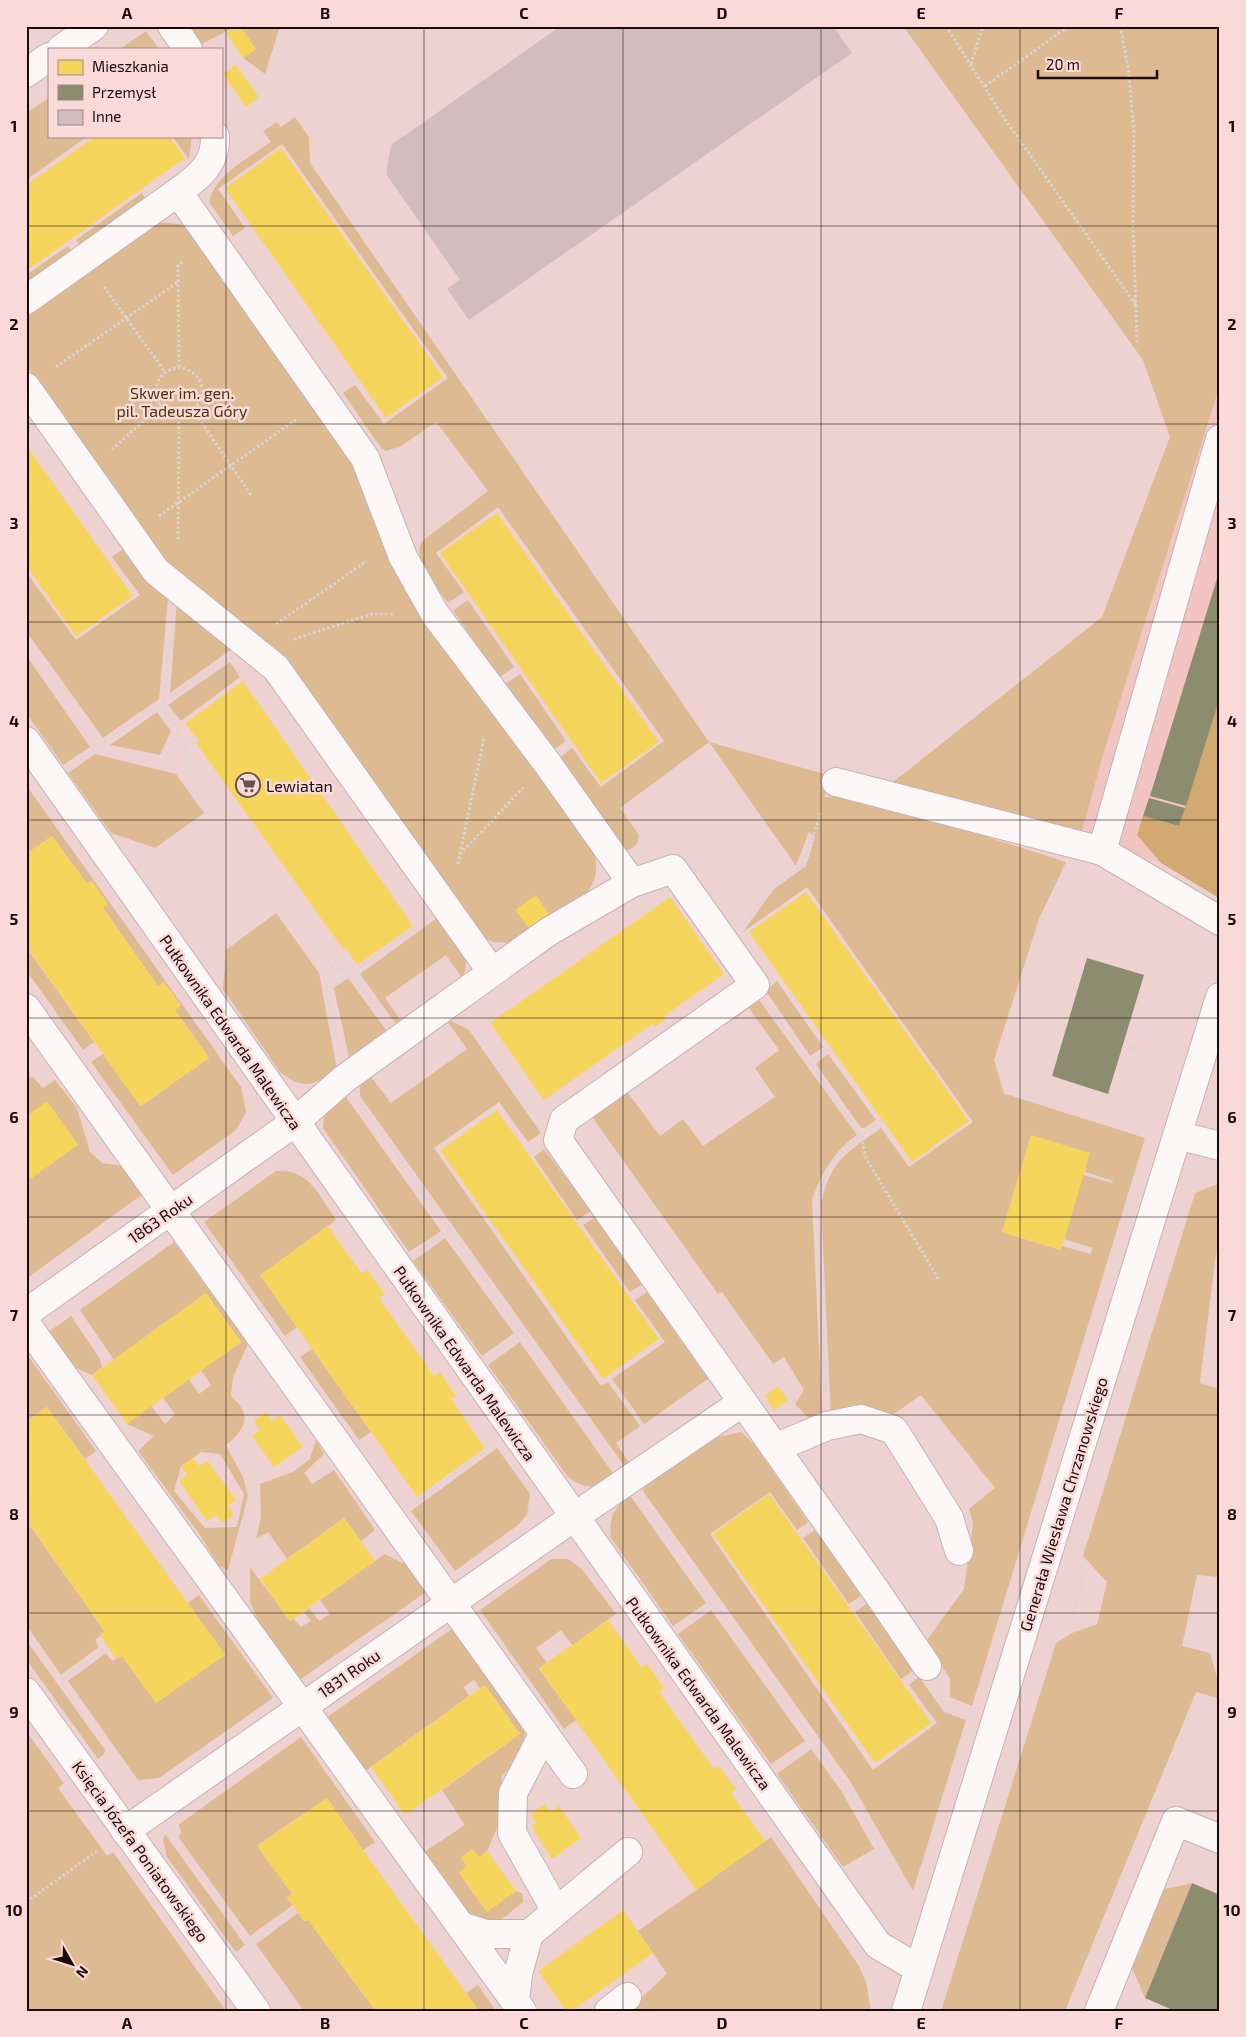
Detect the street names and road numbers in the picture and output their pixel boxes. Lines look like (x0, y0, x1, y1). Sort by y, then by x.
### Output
street label: Pułkownika Edwarda Malewicza (156, 931, 306, 1133)
street label: 1863 Roku (124, 1189, 196, 1247)
street label: Pułkownika Edwarda Malewicza (390, 1262, 540, 1464)
street label: Generała Wiesława Chrzanowskiego (1015, 1375, 1111, 1633)
street label: Pułkownika Edwarda Malewicza (623, 1593, 775, 1793)
street label: 1831 Roku (314, 1645, 384, 1701)
street label: Księcia Józefa Poniatowskiego (69, 1757, 213, 1945)

